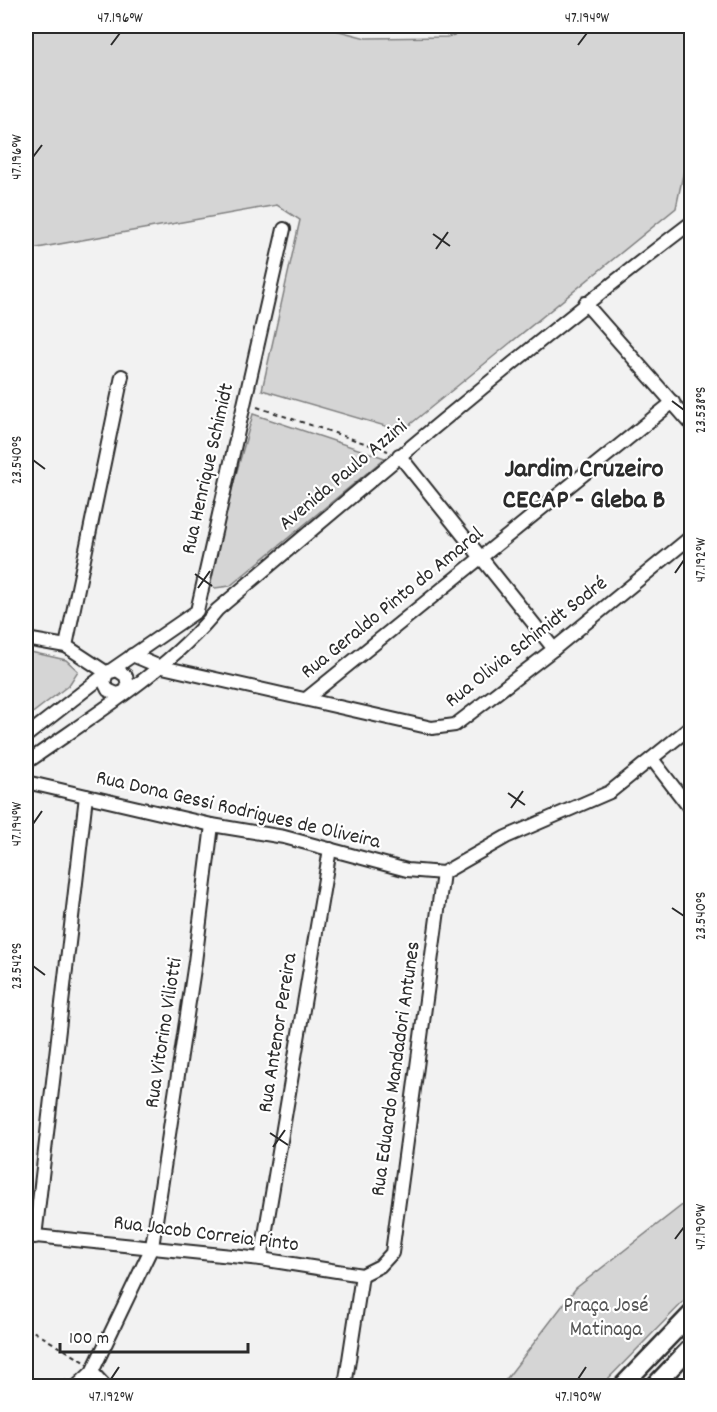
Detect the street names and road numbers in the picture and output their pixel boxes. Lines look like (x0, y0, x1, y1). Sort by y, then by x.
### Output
street label: Rua Henrique Schimidt (175, 380, 243, 558)
street label: Avenida Paulo Azzini (273, 413, 415, 539)
street label: Rua Geraldo Pinto do Amaral (295, 521, 491, 687)
street label: Rua Olivia Schimidt Sodré (439, 570, 615, 716)
street label: Rua Dona Gessi Rodrigues de Oliveira (93, 764, 384, 859)
street label: Rua Eduardo Mandadori Antunes (364, 940, 430, 1198)
street label: Rua Antenor Pereira (252, 950, 307, 1115)
street label: Rua Vitorino Viliotti (138, 955, 192, 1110)
street label: Rua Jacob Correia Pinto (112, 1209, 300, 1261)

